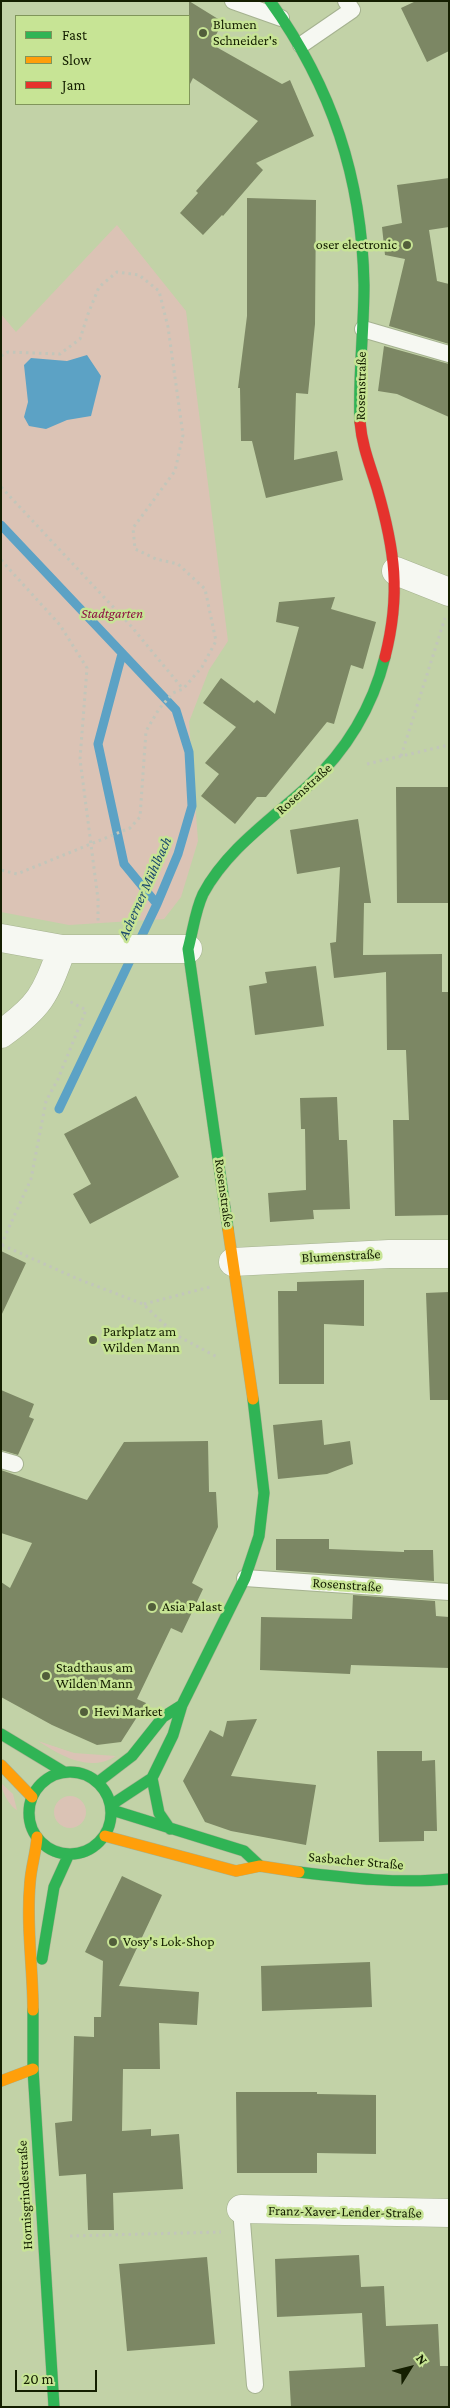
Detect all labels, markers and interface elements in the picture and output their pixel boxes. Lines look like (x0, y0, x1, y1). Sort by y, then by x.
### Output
legend (15, 15, 190, 105)
place label: Blumen Schneider's (213, 17, 277, 49)
text: Fast (62, 27, 87, 43)
marker: Blumen Schneider's (197, 27, 209, 39)
text: Slow (62, 52, 91, 68)
text: Jam (62, 77, 85, 93)
place label: oser electronic (316, 237, 397, 253)
marker: oser electronic (401, 239, 413, 251)
street label: Rosenstraße (352, 351, 370, 421)
park label: Stadtgarten (81, 606, 143, 622)
street label: Rosenstraße (273, 760, 335, 818)
water label: Acherner Mühlbach (114, 834, 176, 942)
street label: Rosenstraße (211, 1158, 237, 1228)
street label: Blumenstraße (301, 1246, 381, 1266)
place label: Parkplatz am Wilden Mann (103, 1324, 180, 1356)
marker: Parkplatz am Wilden Mann (87, 1334, 99, 1346)
street label: Rosenstraße (312, 1574, 382, 1596)
place label: Asia Palast (162, 1599, 222, 1615)
marker: Asia Palast (146, 1601, 158, 1613)
place label: Stadthaus am Wilden Mann (56, 1660, 133, 1692)
marker: Stadthaus am Wilden Mann (40, 1670, 52, 1682)
place label: Hevi Market (94, 1704, 162, 1720)
marker: Hevi Market (78, 1706, 90, 1718)
street label: Sasbacher Straße (308, 1848, 404, 1874)
place label: Vosy's Lok-Shop (123, 1934, 215, 1950)
marker: Vosy's Lok-Shop (107, 1936, 119, 1948)
street label: Hornisgrindestraße (14, 2140, 36, 2250)
street label: Franz-Xaver-Lender-Straße (268, 2202, 422, 2222)
north arrow (385, 2343, 435, 2393)
text: N (413, 2351, 431, 2368)
scale bar (18, 2360, 100, 2392)
text: 20 m (23, 2371, 54, 2387)

